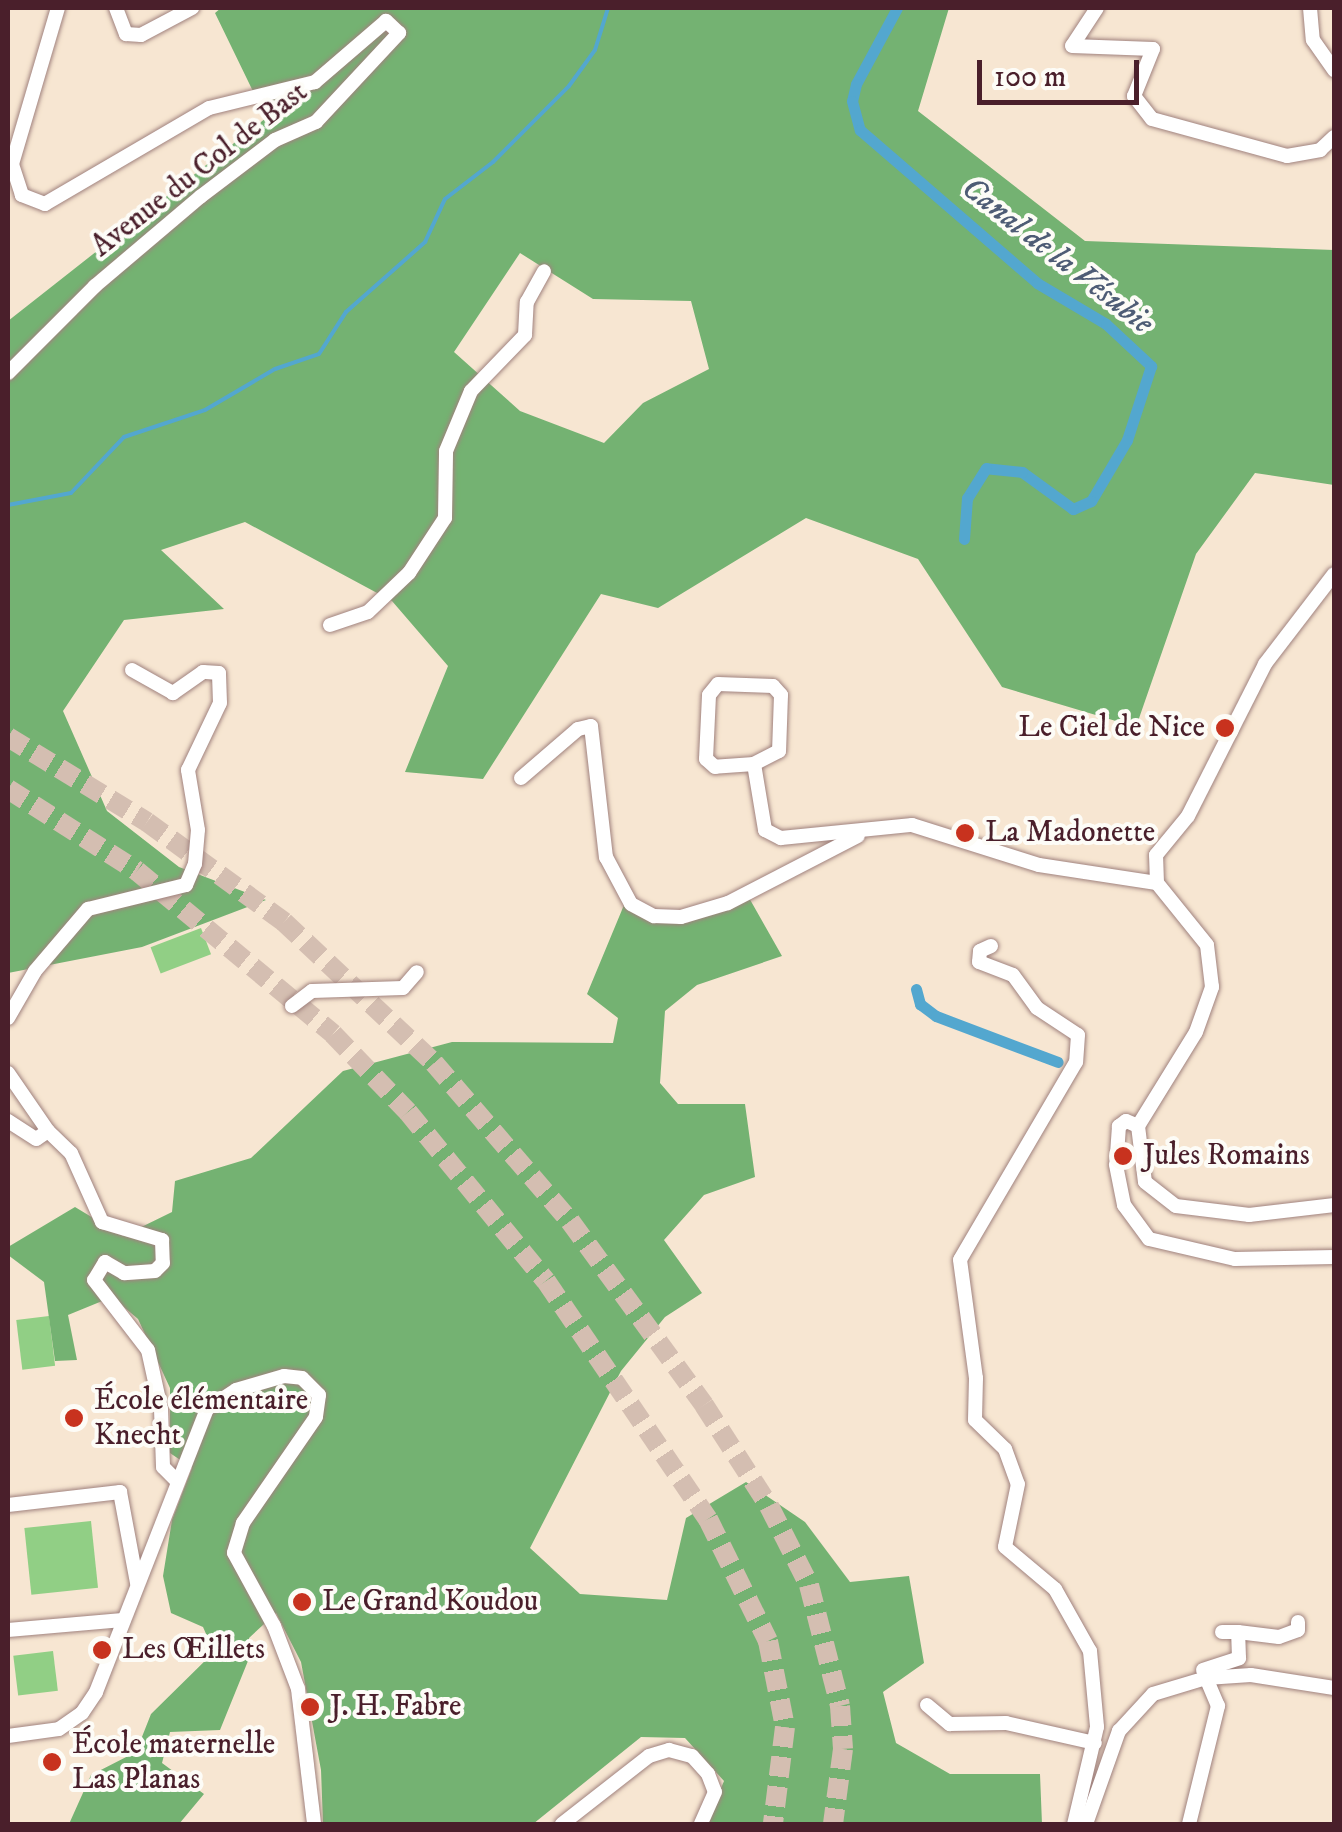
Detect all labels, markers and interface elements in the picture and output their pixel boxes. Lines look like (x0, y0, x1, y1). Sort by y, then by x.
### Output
scale bar (982, 40, 1144, 102)
text: 100 m (994, 59, 1066, 96)
street label: Avenue du Col de Bast (85, 75, 315, 265)
water label: Canal de la Vésubie (954, 169, 1160, 343)
place label: Le Ciel de Nice (1018, 710, 1205, 746)
marker: Le Ciel de Nice (1214, 717, 1236, 739)
place label: La Madonette (985, 815, 1155, 851)
marker: La Madonette (954, 822, 976, 844)
place label: Jules Romains (1143, 1138, 1310, 1174)
marker: Jules Romains (1112, 1145, 1134, 1167)
place label: École élémentaire Knecht (94, 1383, 308, 1454)
marker: École élémentaire Knecht (63, 1407, 85, 1429)
place label: Le Grand Koudou (322, 1584, 538, 1620)
marker: Le Grand Koudou (291, 1591, 313, 1613)
place label: Les Œillets (122, 1632, 265, 1668)
marker: Les Œillets (91, 1639, 113, 1661)
place label: J. H. Fabre (330, 1689, 461, 1725)
marker: J. H. Fabre (299, 1696, 321, 1718)
place label: École maternelle Las Planas (72, 1727, 275, 1798)
marker: École maternelle Las Planas (41, 1751, 63, 1773)

